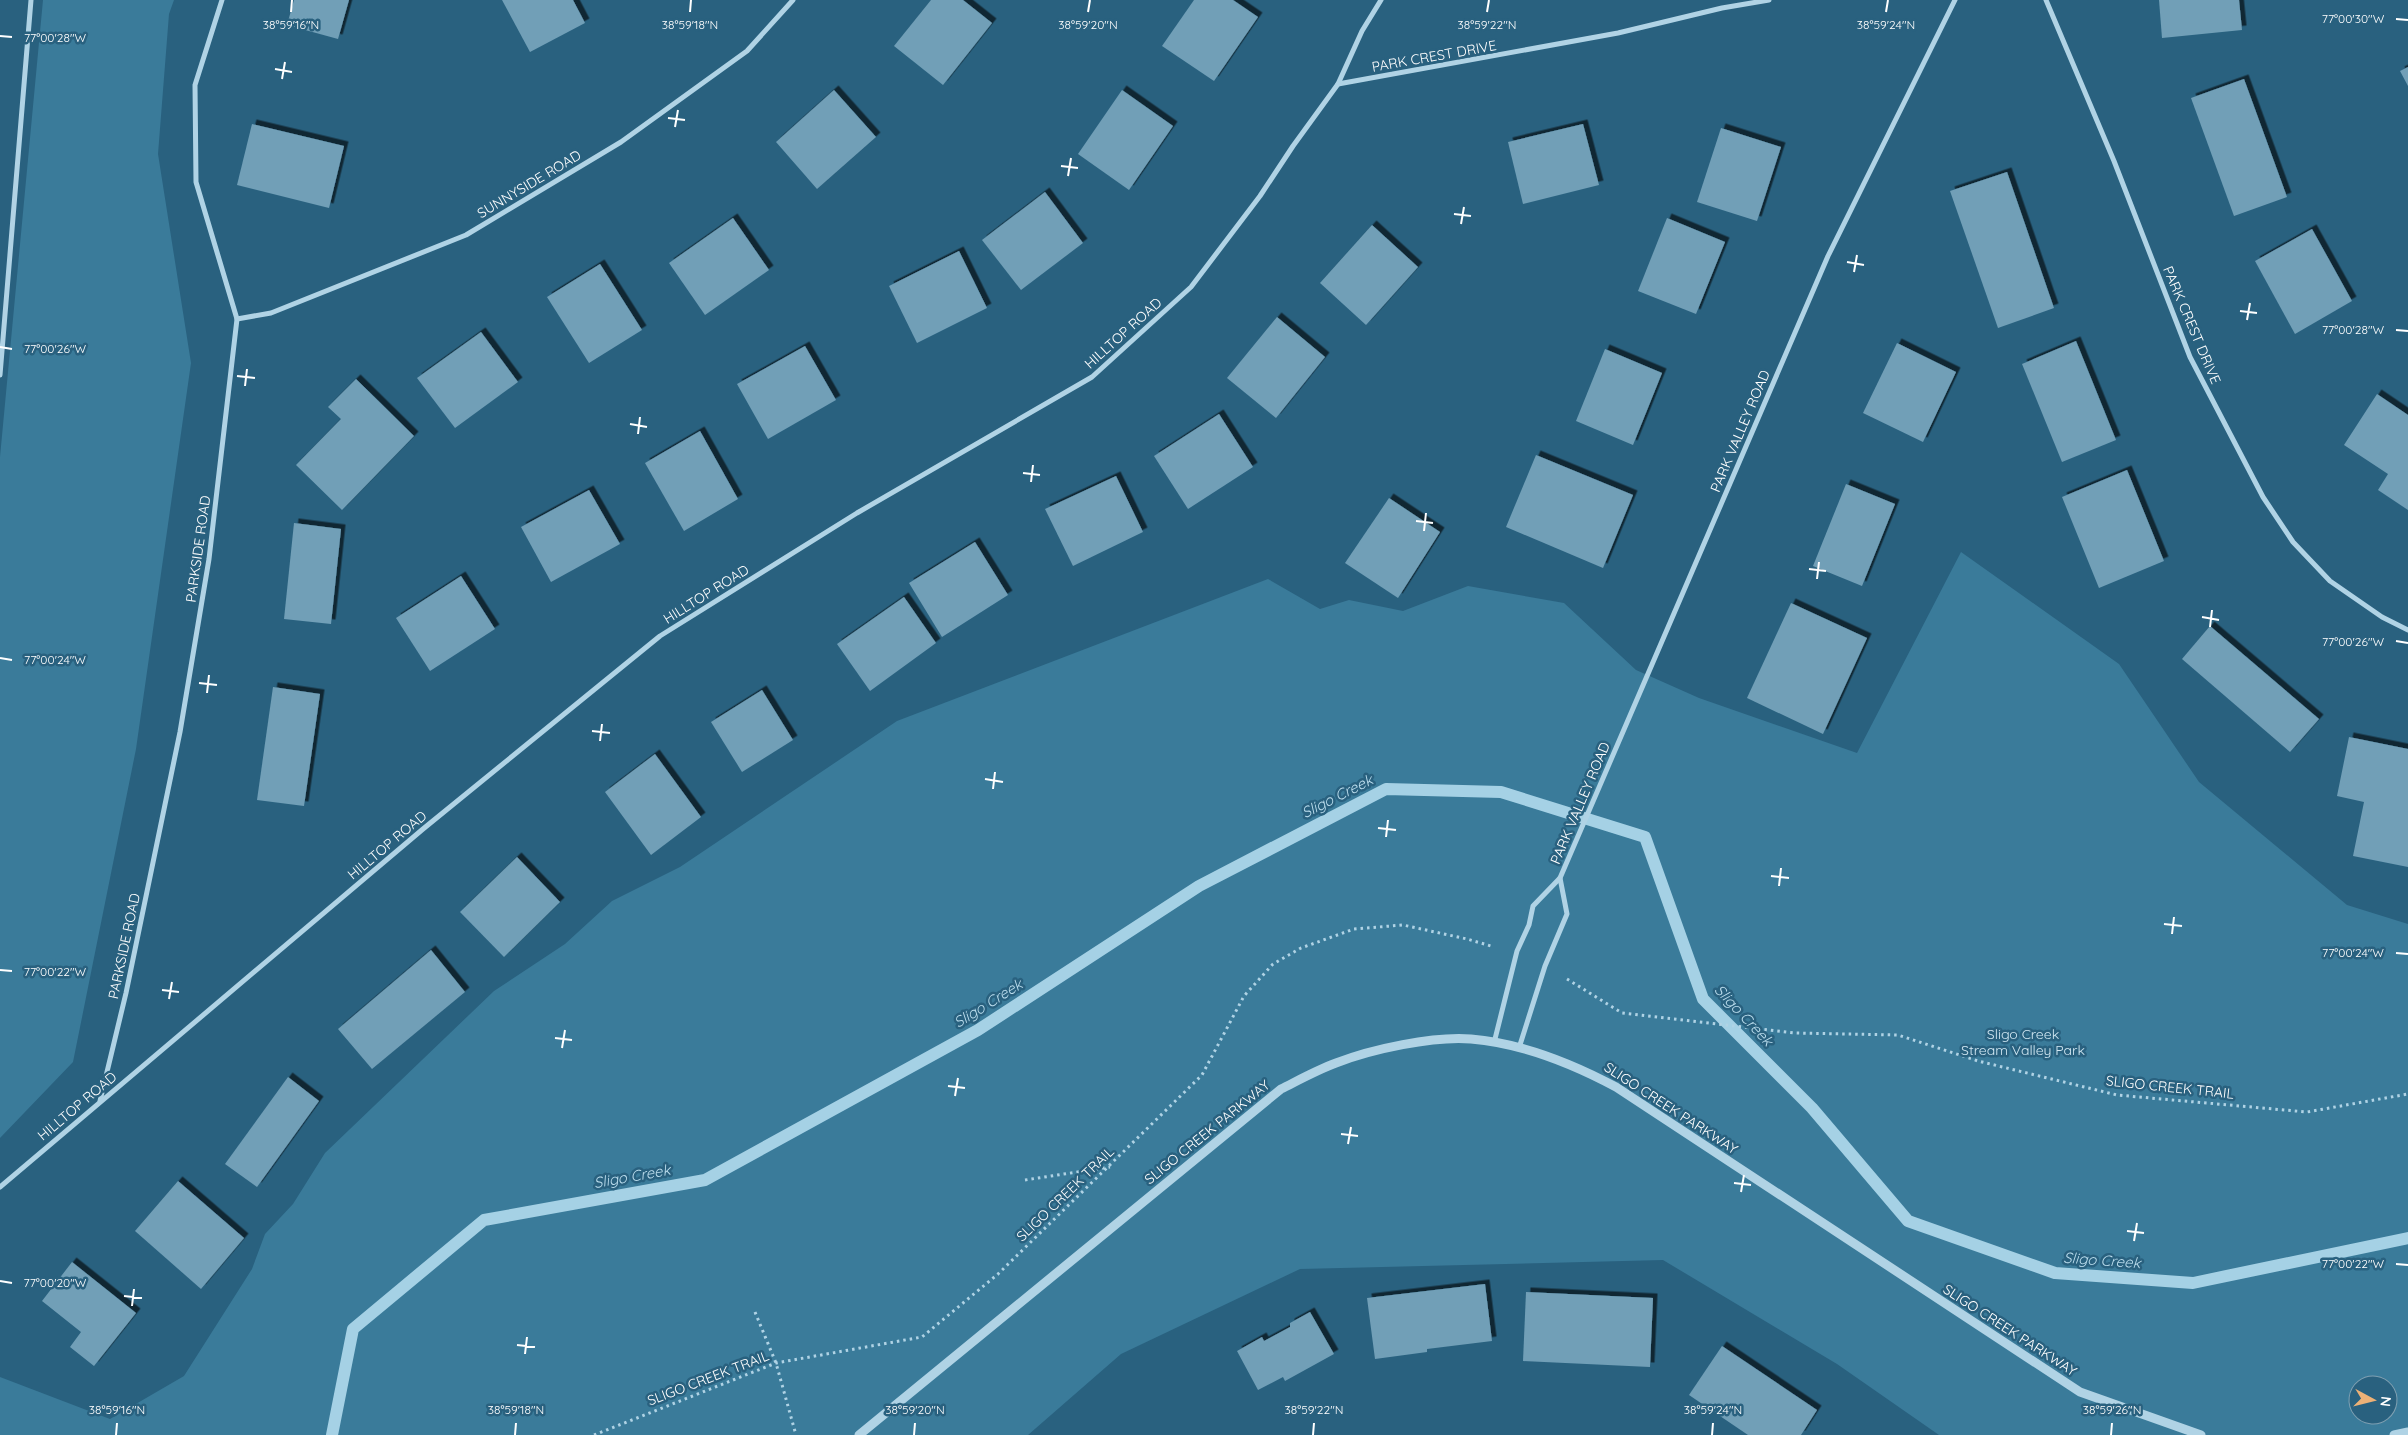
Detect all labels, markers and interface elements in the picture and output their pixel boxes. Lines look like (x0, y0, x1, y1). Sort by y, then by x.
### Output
text: 77°00'30"W (2322, 11, 2385, 26)
text: 38°59'16"N (263, 17, 319, 32)
text: 38°59'18"N (662, 17, 718, 32)
text: 38°59'20"N (1058, 17, 1118, 32)
text: 38°59'22"N (1458, 17, 1516, 32)
text: 38°59'24"N (1857, 17, 1915, 32)
text: 77°00'28"W (24, 30, 87, 45)
street label: PARK CREST DRIVE (1370, 36, 1498, 76)
street label: SUNNYSIDE ROAD (474, 146, 584, 222)
street label: PARK CREST DRIVE (2159, 263, 2225, 387)
street label: HILLTOP ROAD (1081, 294, 1165, 372)
text: 77°00'28"W (2322, 322, 2385, 337)
text: 77°00'26"W (24, 341, 86, 356)
street label: PARK VALLEY ROAD (1706, 367, 1774, 495)
street label: PARKSIDE ROAD (182, 494, 214, 604)
street label: HILLTOP ROAD (660, 560, 752, 628)
text: 77°00'26"W (2322, 634, 2384, 649)
text: 77°00'24"W (24, 652, 86, 667)
street label: PARK VALLEY ROAD (1546, 739, 1614, 867)
water label: Sligo Creek (1298, 769, 1378, 822)
street label: HILLTOP ROAD (344, 807, 430, 883)
street label: PARKSIDE ROAD (104, 891, 144, 1001)
text: 77°00'24"W (2322, 945, 2384, 960)
text: 77°00'22"W (24, 964, 87, 979)
water label: Sligo Creek (950, 973, 1028, 1032)
water label: Sligo Creek (1711, 980, 1779, 1051)
park label: Sligo Creek Stream Valley Park (1961, 1025, 2085, 1059)
street label: SLIGO CREEK PARKWAY (1601, 1058, 1741, 1158)
street label: HILLTOP ROAD (34, 1068, 120, 1144)
street label: SLIGO CREEK TRAIL (2105, 1071, 2235, 1103)
street label: SLIGO CREEK PARKWAY (1141, 1076, 1273, 1188)
street label: SLIGO CREEK TRAIL (1012, 1142, 1118, 1245)
water label: Sligo Creek (592, 1160, 674, 1192)
water label: Sligo Creek (2063, 1248, 2143, 1272)
text: 77°00'22"W (2322, 1256, 2385, 1271)
text: 77°00'20"W (24, 1275, 87, 1290)
street label: SLIGO CREEK PARKWAY (1940, 1280, 2080, 1380)
street label: SLIGO CREEK TRAIL (645, 1346, 772, 1409)
north arrow (2348, 1375, 2398, 1425)
text: N (2376, 1395, 2395, 1408)
text: 38°59'16"N (89, 1402, 145, 1417)
text: 38°59'18"N (488, 1402, 544, 1417)
text: 38°59'20"N (885, 1402, 945, 1417)
text: 38°59'22"N (1285, 1402, 1343, 1417)
text: 38°59'24"N (1684, 1402, 1742, 1417)
text: 38°59'26"N (2083, 1402, 2141, 1417)

